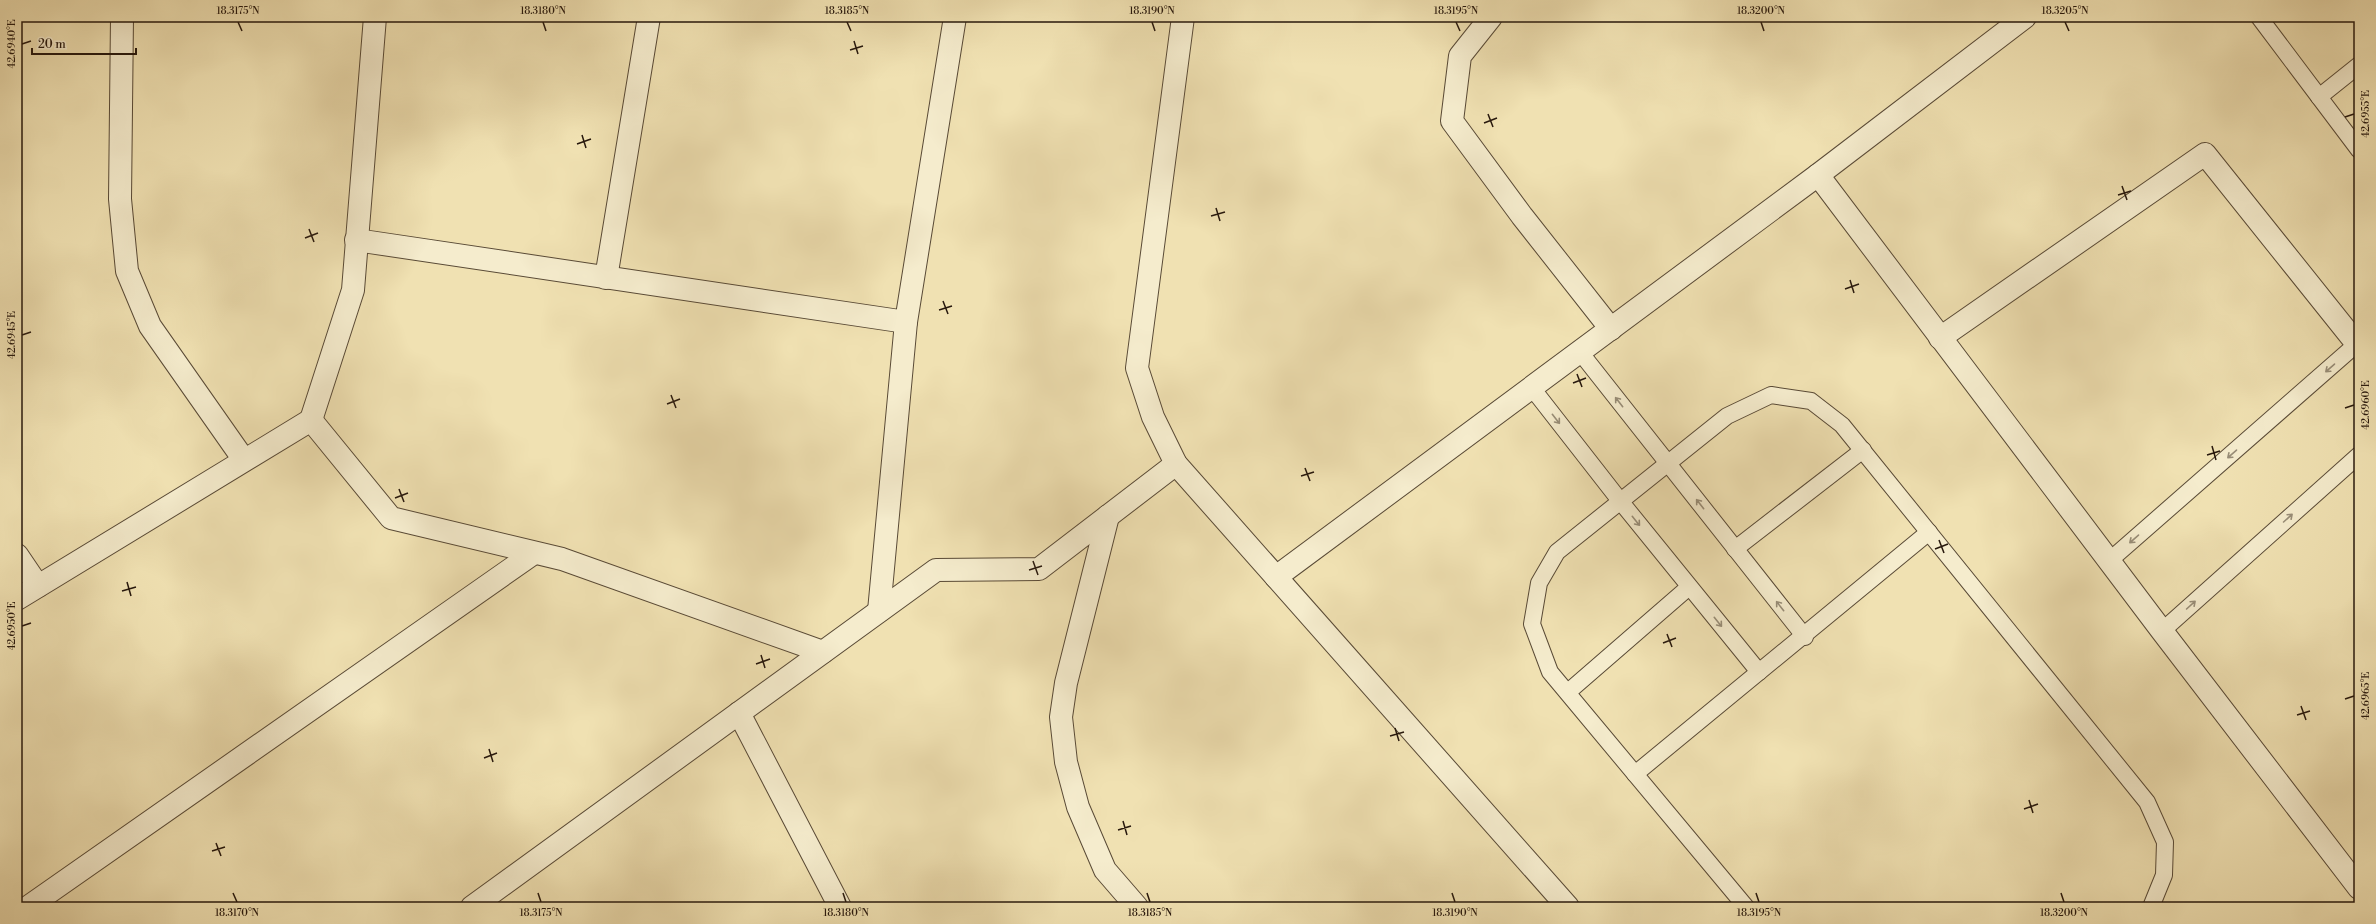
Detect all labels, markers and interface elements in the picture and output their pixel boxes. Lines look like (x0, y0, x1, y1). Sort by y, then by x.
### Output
text: 18.3175°N (217, 5, 260, 17)
text: 18.3180°N (520, 5, 566, 17)
text: 18.3185°N (825, 5, 870, 17)
text: 18.3190°N (1129, 5, 1175, 17)
text: 18.3195°N (1434, 5, 1479, 17)
text: 18.3200°N (1737, 5, 1786, 17)
text: 18.3205°N (2042, 5, 2089, 17)
text: 42.6940°E (6, 19, 18, 69)
scale bar (32, 30, 136, 56)
text: 20 m (38, 37, 66, 52)
text: 42.6955°E (2360, 90, 2372, 138)
text: 42.6945°E (6, 311, 18, 359)
one-way arrow (2325, 363, 2335, 372)
text: 42.6960°E (2360, 380, 2372, 430)
one-way arrow (1615, 397, 1624, 408)
one-way arrow (1551, 413, 1560, 424)
one-way arrow (2227, 449, 2237, 458)
one-way arrow (1695, 499, 1704, 510)
one-way arrow (2283, 514, 2293, 523)
one-way arrow (1631, 516, 1640, 526)
one-way arrow (2129, 535, 2139, 544)
one-way arrow (2186, 600, 2196, 610)
one-way arrow (1776, 601, 1785, 612)
text: 42.6950°E (6, 602, 18, 650)
one-way arrow (1713, 616, 1722, 627)
text: 42.6965°E (2360, 672, 2372, 720)
text: 18.3170°N (215, 907, 260, 919)
text: 18.3175°N (520, 907, 563, 919)
text: 18.3180°N (823, 907, 869, 919)
text: 18.3185°N (1128, 907, 1173, 919)
text: 18.3190°N (1432, 907, 1478, 919)
text: 18.3195°N (1737, 907, 1782, 919)
text: 18.3200°N (2040, 907, 2089, 919)

